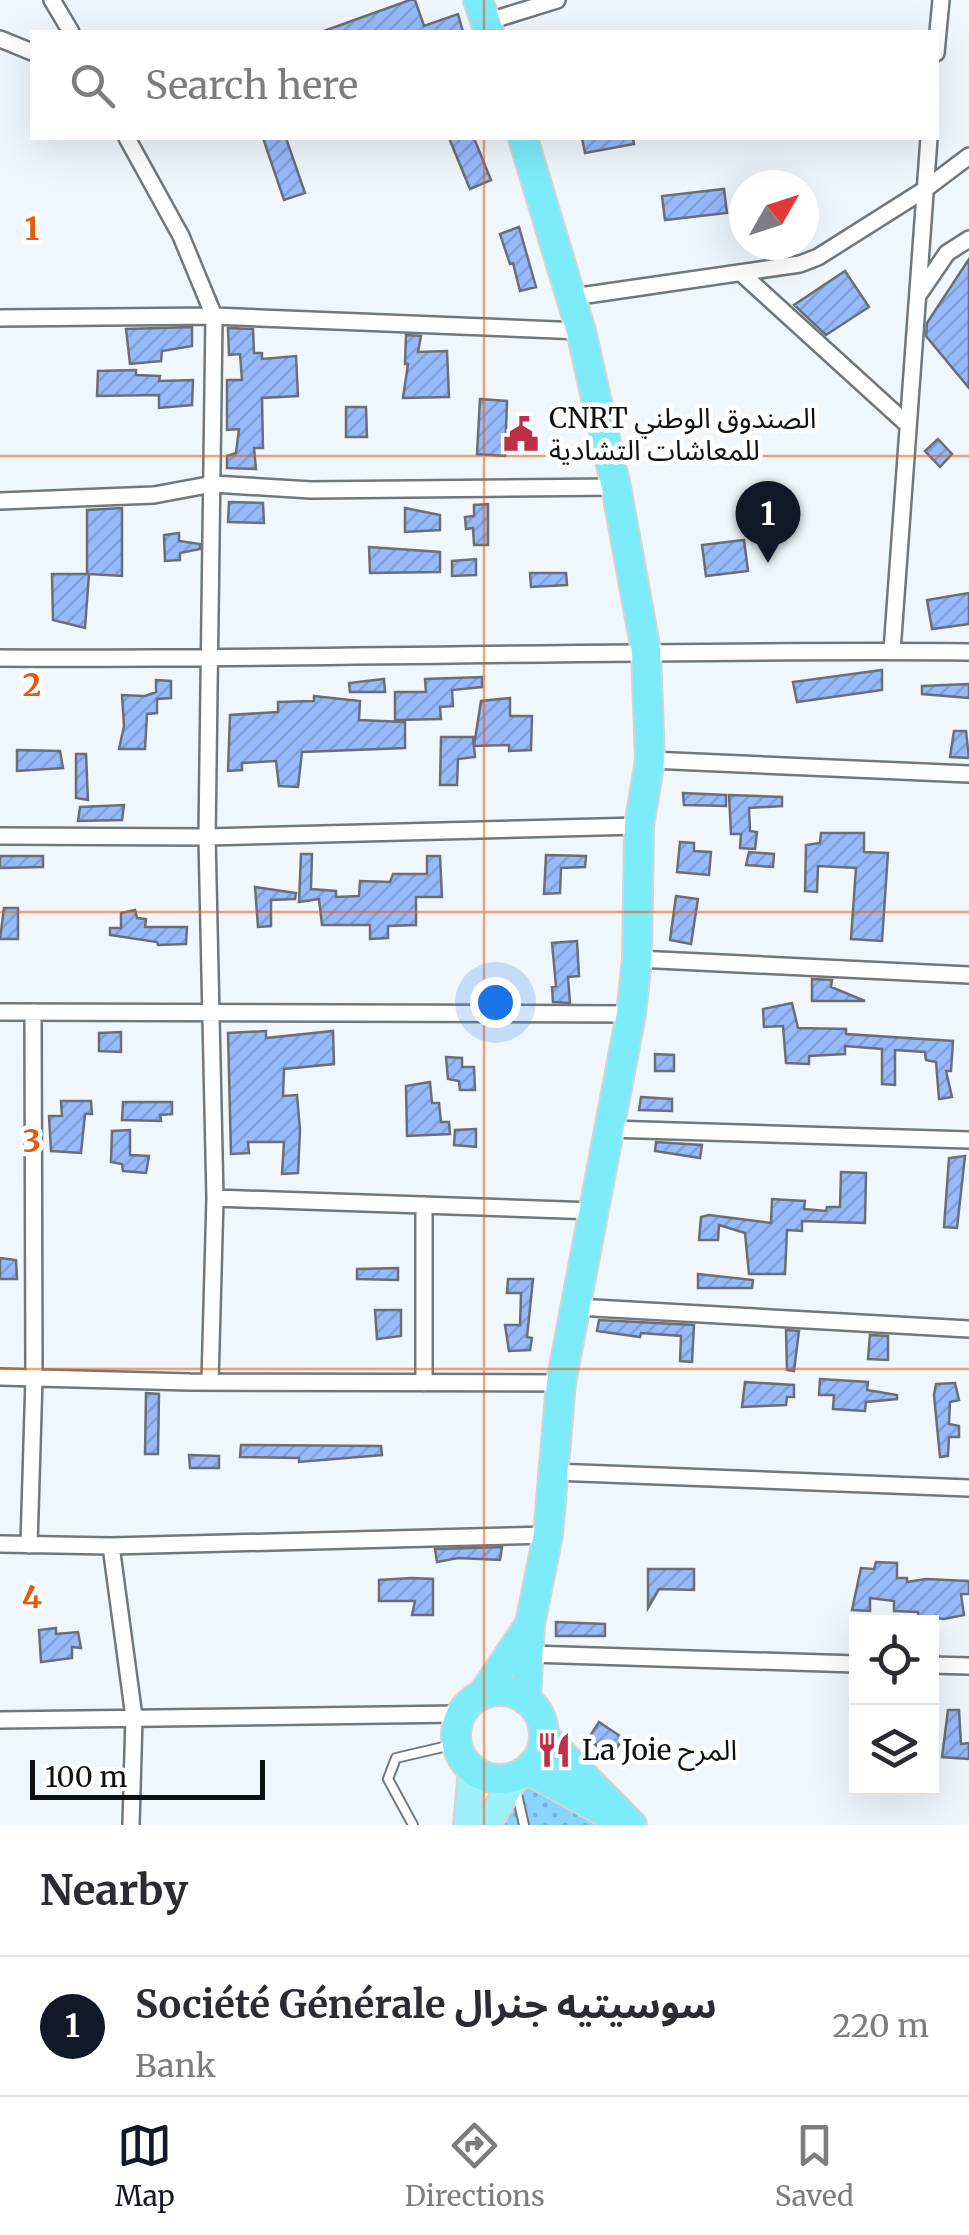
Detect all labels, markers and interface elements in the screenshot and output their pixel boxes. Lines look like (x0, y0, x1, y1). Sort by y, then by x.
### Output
search box (30, 30, 939, 140)
icon: search (65, 58, 120, 113)
text: Search here (145, 62, 358, 109)
north arrow (729, 170, 819, 260)
text: 1 (25, 209, 40, 249)
place label: CNRT الصندوق الوطني للمعاشات التشادية (549, 400, 816, 468)
public building icon: CNRT الصندوق الوطني للمعاشات التشادية (502, 415, 540, 453)
pin: 1 (736, 480, 800, 563)
text: 2 (23, 665, 41, 705)
your location (470, 977, 521, 1028)
text: 3 (23, 1121, 41, 1161)
text: 4 (22, 1577, 42, 1617)
map controls (849, 1615, 939, 1795)
button: locate (849, 1615, 939, 1705)
button: layers (849, 1705, 939, 1795)
restaurant icon: La Joie المرح (535, 1731, 573, 1769)
place label: La Joie المرح (582, 1732, 737, 1771)
scale bar (30, 1755, 265, 1800)
text: 100 m (45, 1759, 127, 1795)
text: Nearby (40, 1864, 188, 1916)
text: Société Générale سوسيتيه جنرال (135, 1981, 717, 2028)
text: 1 (65, 2006, 80, 2046)
text: 220 m (832, 2006, 929, 2046)
text: Bank (135, 2046, 216, 2086)
tab: Map (115, 2118, 175, 2214)
tab: Directions (405, 2118, 545, 2214)
tab: Saved (775, 2118, 854, 2214)

